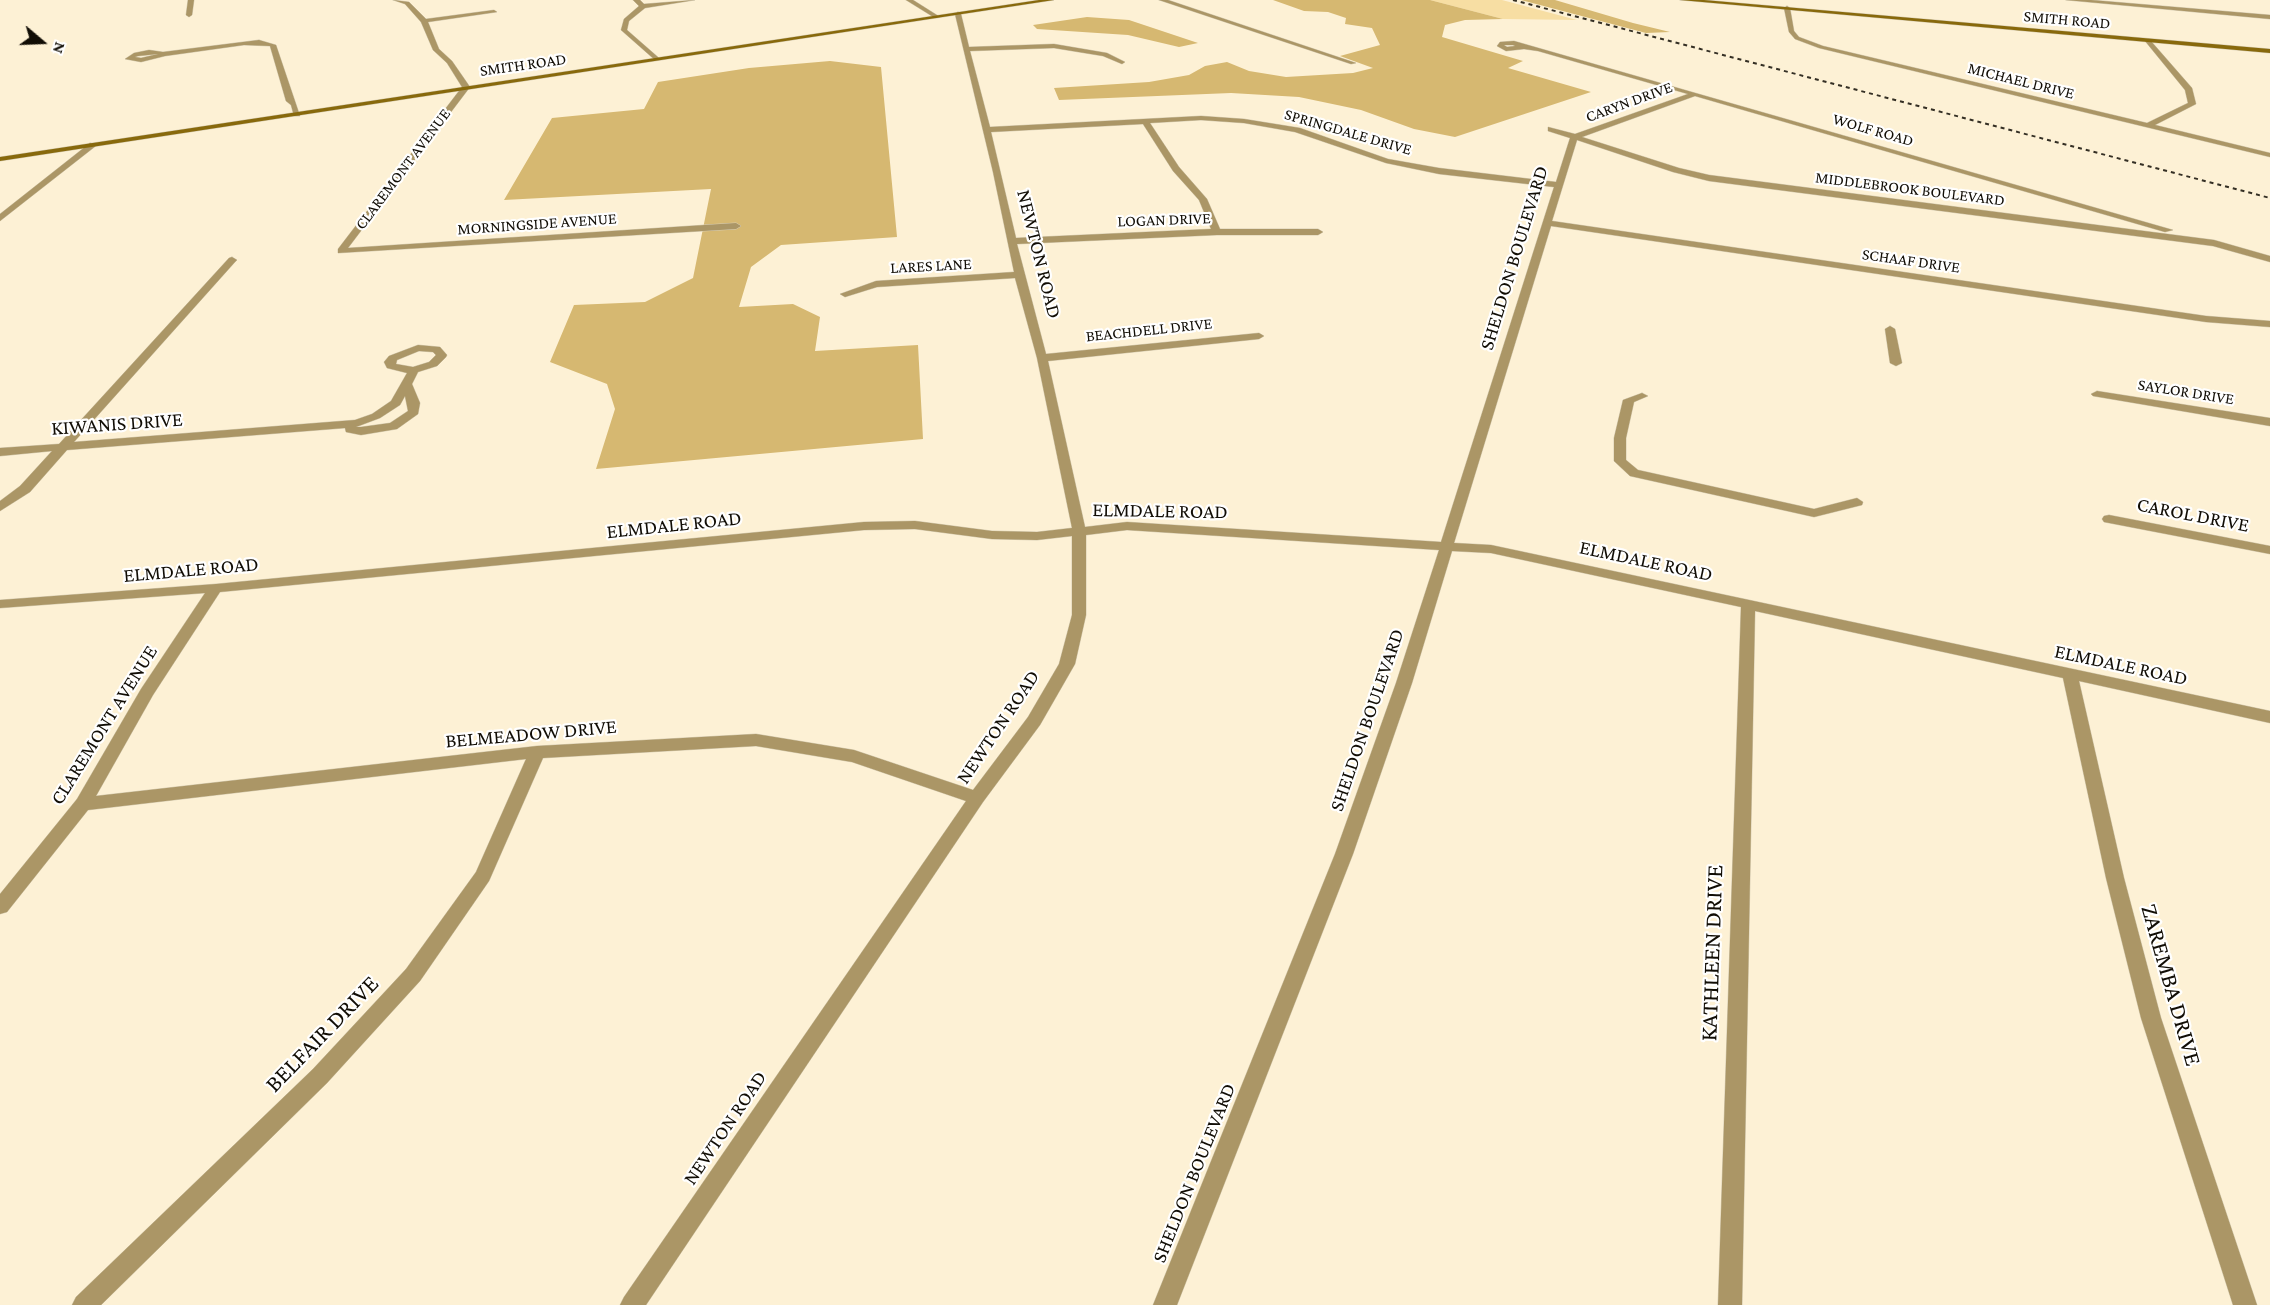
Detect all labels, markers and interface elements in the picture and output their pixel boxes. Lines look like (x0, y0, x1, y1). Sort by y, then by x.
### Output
street label: SMITH ROAD (2023, 7, 2111, 33)
north arrow (12, 12, 72, 72)
text: N (50, 40, 69, 56)
street label: SMITH ROAD (479, 49, 567, 81)
street label: MICHAEL DRIVE (1966, 58, 2076, 104)
street label: CARYN DRIVE (1583, 77, 1675, 127)
street label: CLAREMONT AVENUE (351, 105, 455, 233)
street label: SPRINGDALE DRIVE (1282, 105, 1414, 159)
street label: WOLF ROAD (1830, 109, 1916, 151)
street label: SHELDON BOULEVARD (1475, 163, 1553, 353)
street label: MIDDLEBROOK BOULEVARD (1814, 168, 2006, 210)
street label: NEWTON ROAD (1011, 187, 1067, 321)
street label: MORNINGSIDE AVENUE (457, 209, 617, 239)
street label: LOGAN DRIVE (1117, 209, 1211, 231)
street label: SCHAAF DRIVE (1861, 245, 1961, 277)
street label: LARES LANE (890, 254, 972, 278)
street label: BEACHDELL DRIVE (1085, 314, 1213, 346)
street label: SAYLOR DRIVE (2137, 375, 2235, 409)
street label: KIWANIS DRIVE (51, 407, 183, 441)
street label: CAROL DRIVE (2135, 492, 2251, 538)
street label: ELMDALE ROAD (1092, 498, 1228, 524)
street label: ELMDALE ROAD (605, 506, 743, 544)
street label: ELMDALE ROAD (1577, 535, 1715, 587)
street label: ELMDALE ROAD (122, 552, 260, 588)
street label: SHELDON BOULEVARD (1325, 626, 1409, 814)
street label: ELMDALE ROAD (2052, 639, 2190, 691)
street label: CLAREMONT AVENUE (45, 641, 163, 809)
street label: NEWTON ROAD (951, 666, 1045, 788)
street label: BELMEADOW DRIVE (444, 715, 618, 753)
street label: KATHLEEN DRIVE (1695, 864, 1729, 1042)
street label: ZAREMBA DRIVE (2134, 901, 2208, 1069)
street label: BELFAIR DRIVE (259, 970, 385, 1098)
street label: NEWTON ROAD (678, 1067, 772, 1189)
street label: SHELDON BOULEVARD (1147, 1080, 1241, 1266)

